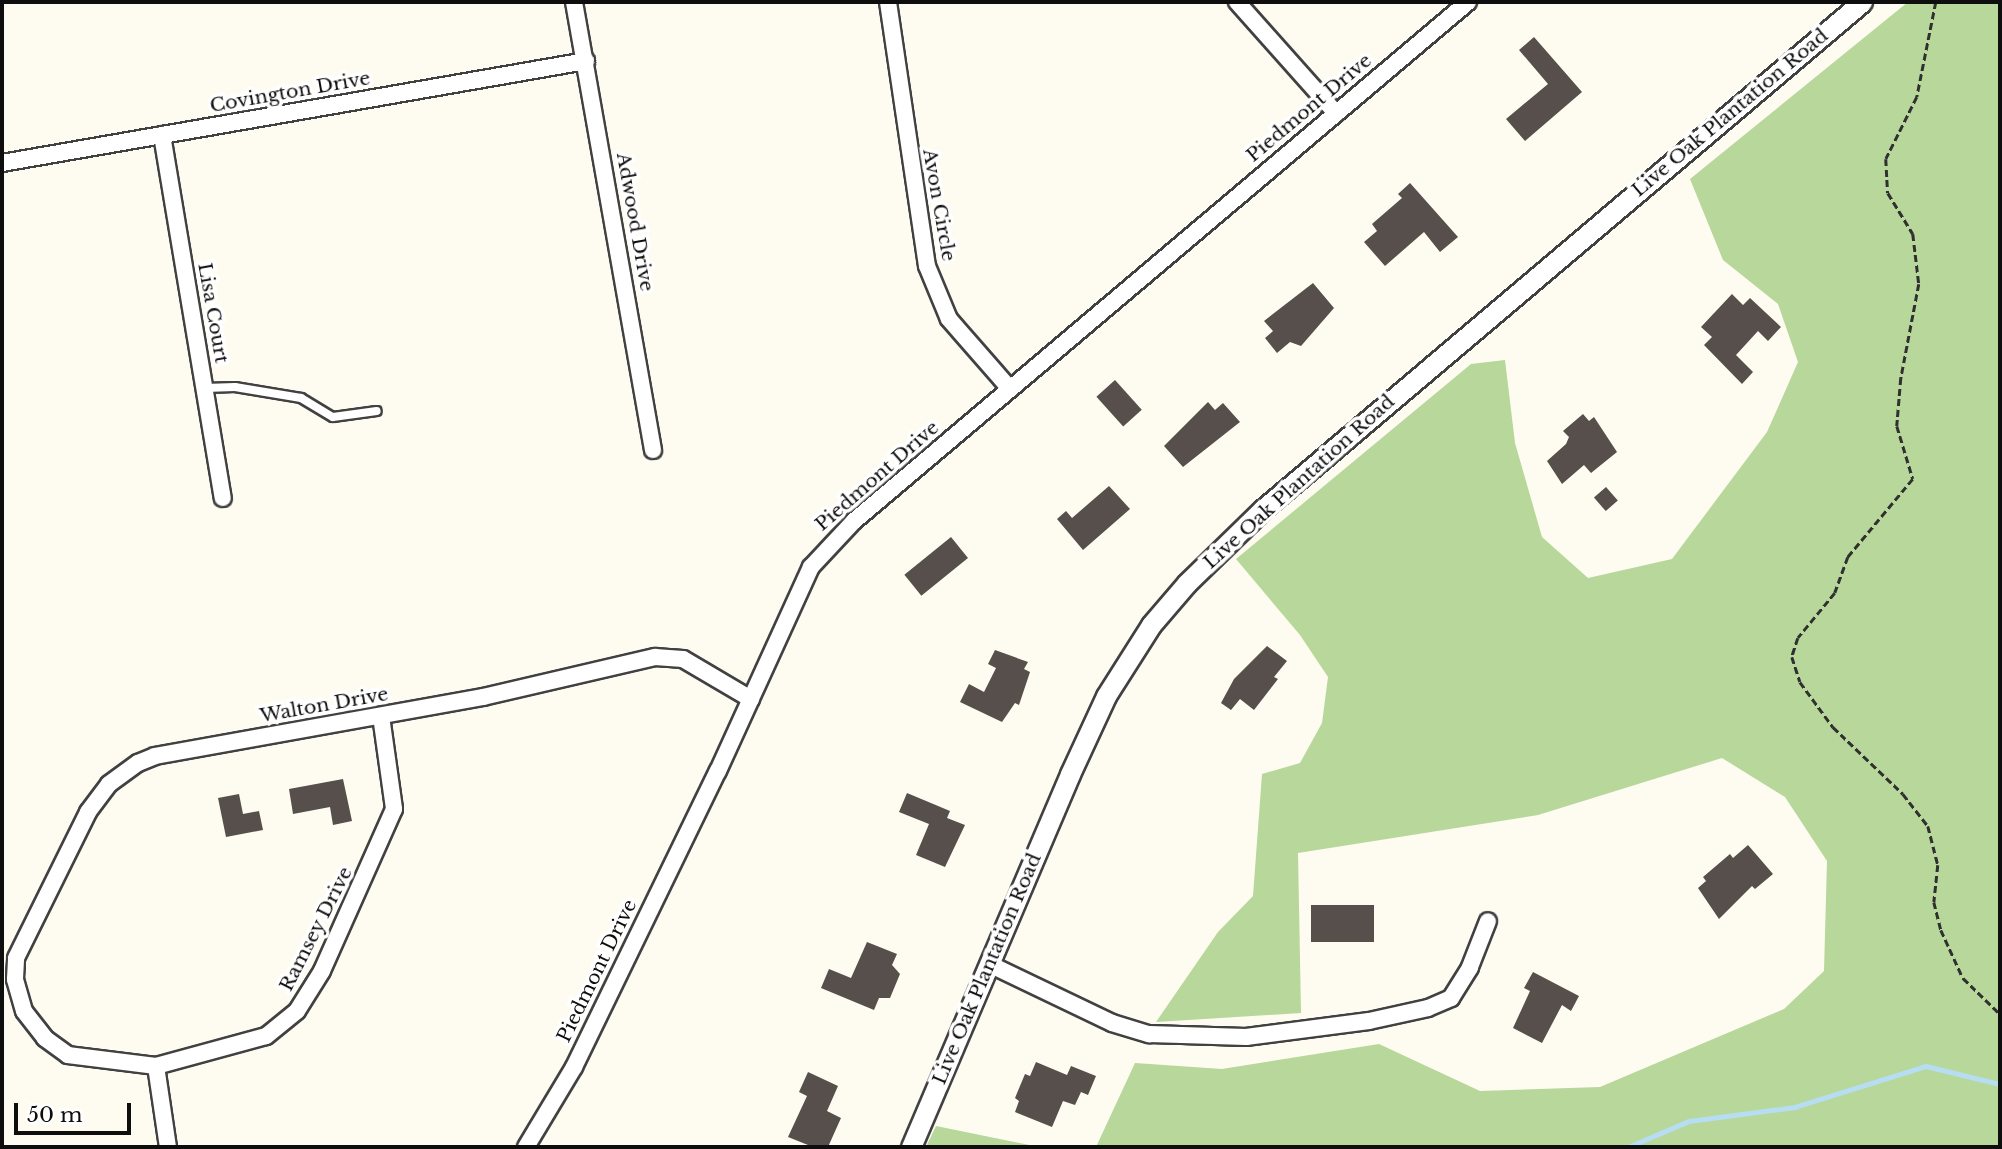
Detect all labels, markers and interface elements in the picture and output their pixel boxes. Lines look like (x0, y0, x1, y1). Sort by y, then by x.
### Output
street label: Live Oak Plantation Road (1627, 24, 1833, 202)
street label: Piedmont Drive (1242, 49, 1376, 167)
street label: Covington Drive (208, 67, 372, 117)
street label: Avon Circle (918, 147, 960, 263)
street label: Adwood Drive (612, 151, 658, 293)
street label: Lisa Court (193, 261, 233, 365)
street label: Live Oak Plantation Road (1199, 390, 1399, 574)
street label: Piedmont Drive (811, 416, 943, 536)
street label: Walton Drive (258, 683, 390, 727)
street label: Live Oak Plantation Road (928, 850, 1046, 1088)
street label: Ramsey Drive (275, 863, 357, 995)
street label: Piedmont Drive (553, 896, 641, 1046)
scale bar (18, 1090, 135, 1134)
text: 50 m (27, 1102, 82, 1128)

